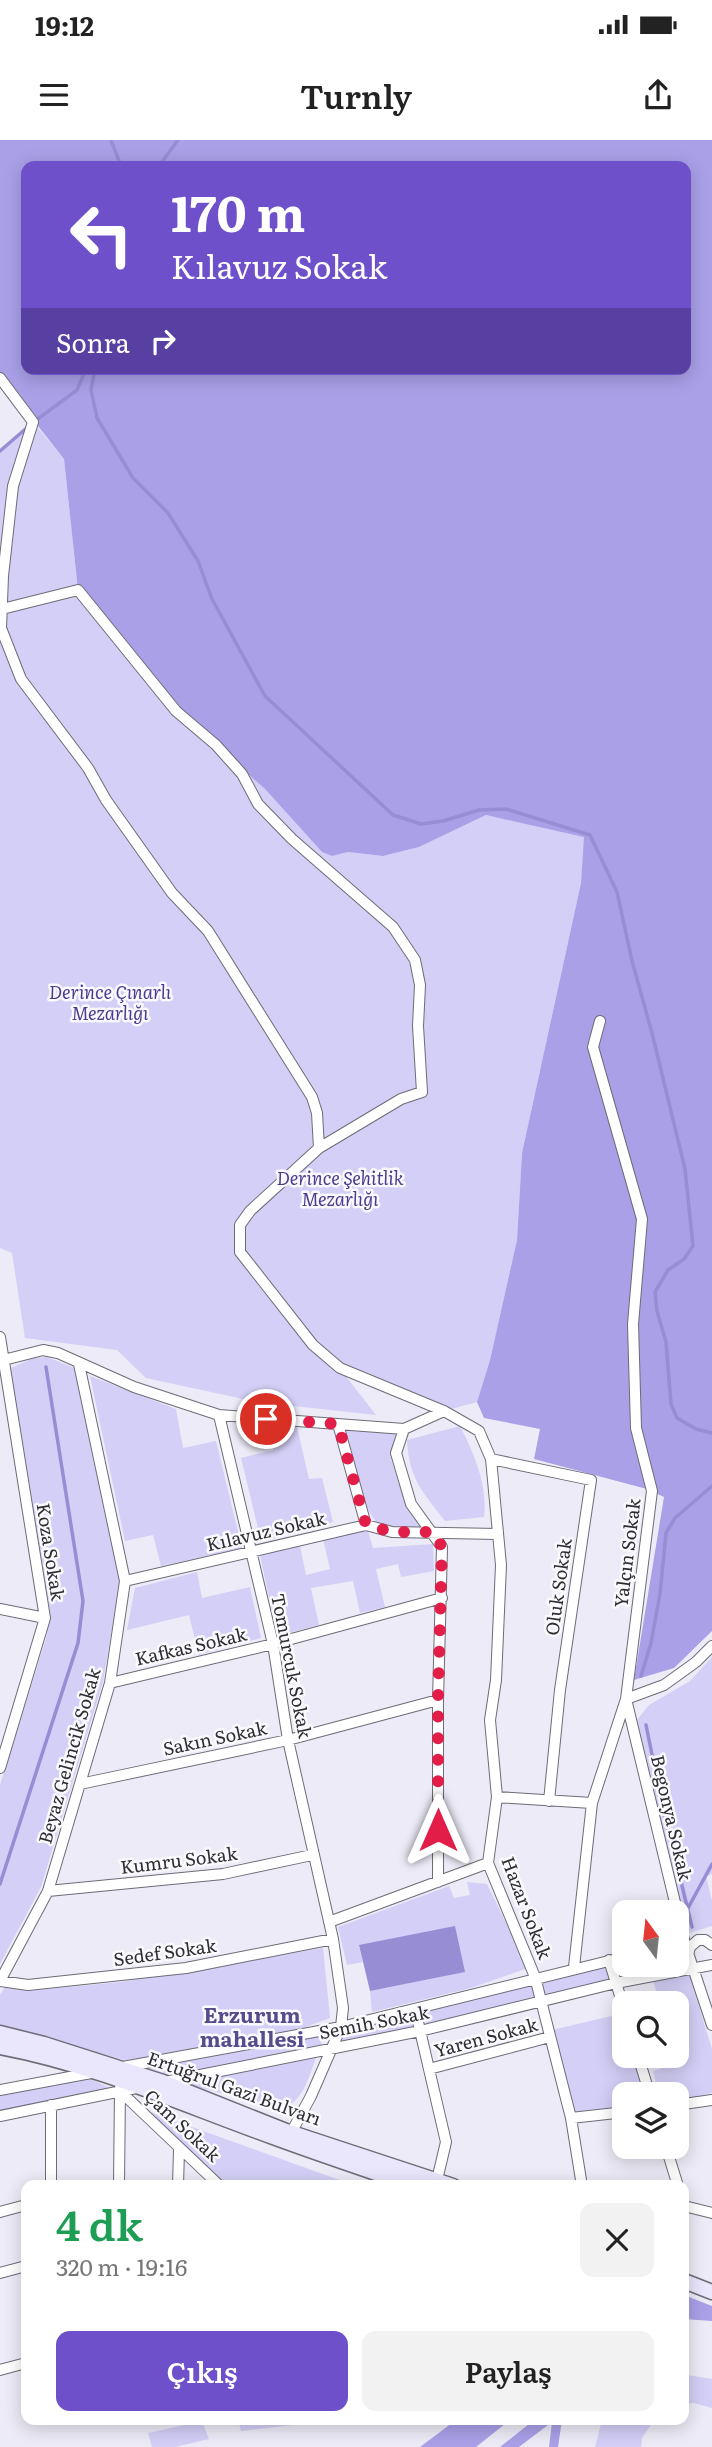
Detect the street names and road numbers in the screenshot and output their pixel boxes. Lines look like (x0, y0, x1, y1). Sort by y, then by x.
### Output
street label: Yalçın Sokak (606, 1496, 647, 1609)
street label: Koza Sokak (30, 1501, 73, 1603)
street label: Kılavuz Sokak (203, 1503, 329, 1557)
street label: Oluk Sokak (537, 1535, 578, 1637)
street label: Tomurcuk Sokak (265, 1591, 320, 1741)
street label: Kafkas Sokak (132, 1619, 250, 1671)
street label: Beyaz Gelincik Sokak (31, 1664, 107, 1847)
street label: Sakın Sokak (160, 1713, 270, 1762)
street label: Begonya Sokak (645, 1752, 700, 1884)
street label: Kumru Sokak (119, 1839, 240, 1880)
street label: Hazar Sokak (495, 1852, 560, 1964)
street label: Sedef Sokak (112, 1931, 219, 1972)
street label: Semih Sokak (316, 1997, 432, 2045)
street label: Yaren Sokak (431, 2009, 541, 2063)
street label: Ertuğrul Gazi Bulvarı (144, 2044, 325, 2132)
street label: Çam Sokak (139, 2082, 228, 2168)

